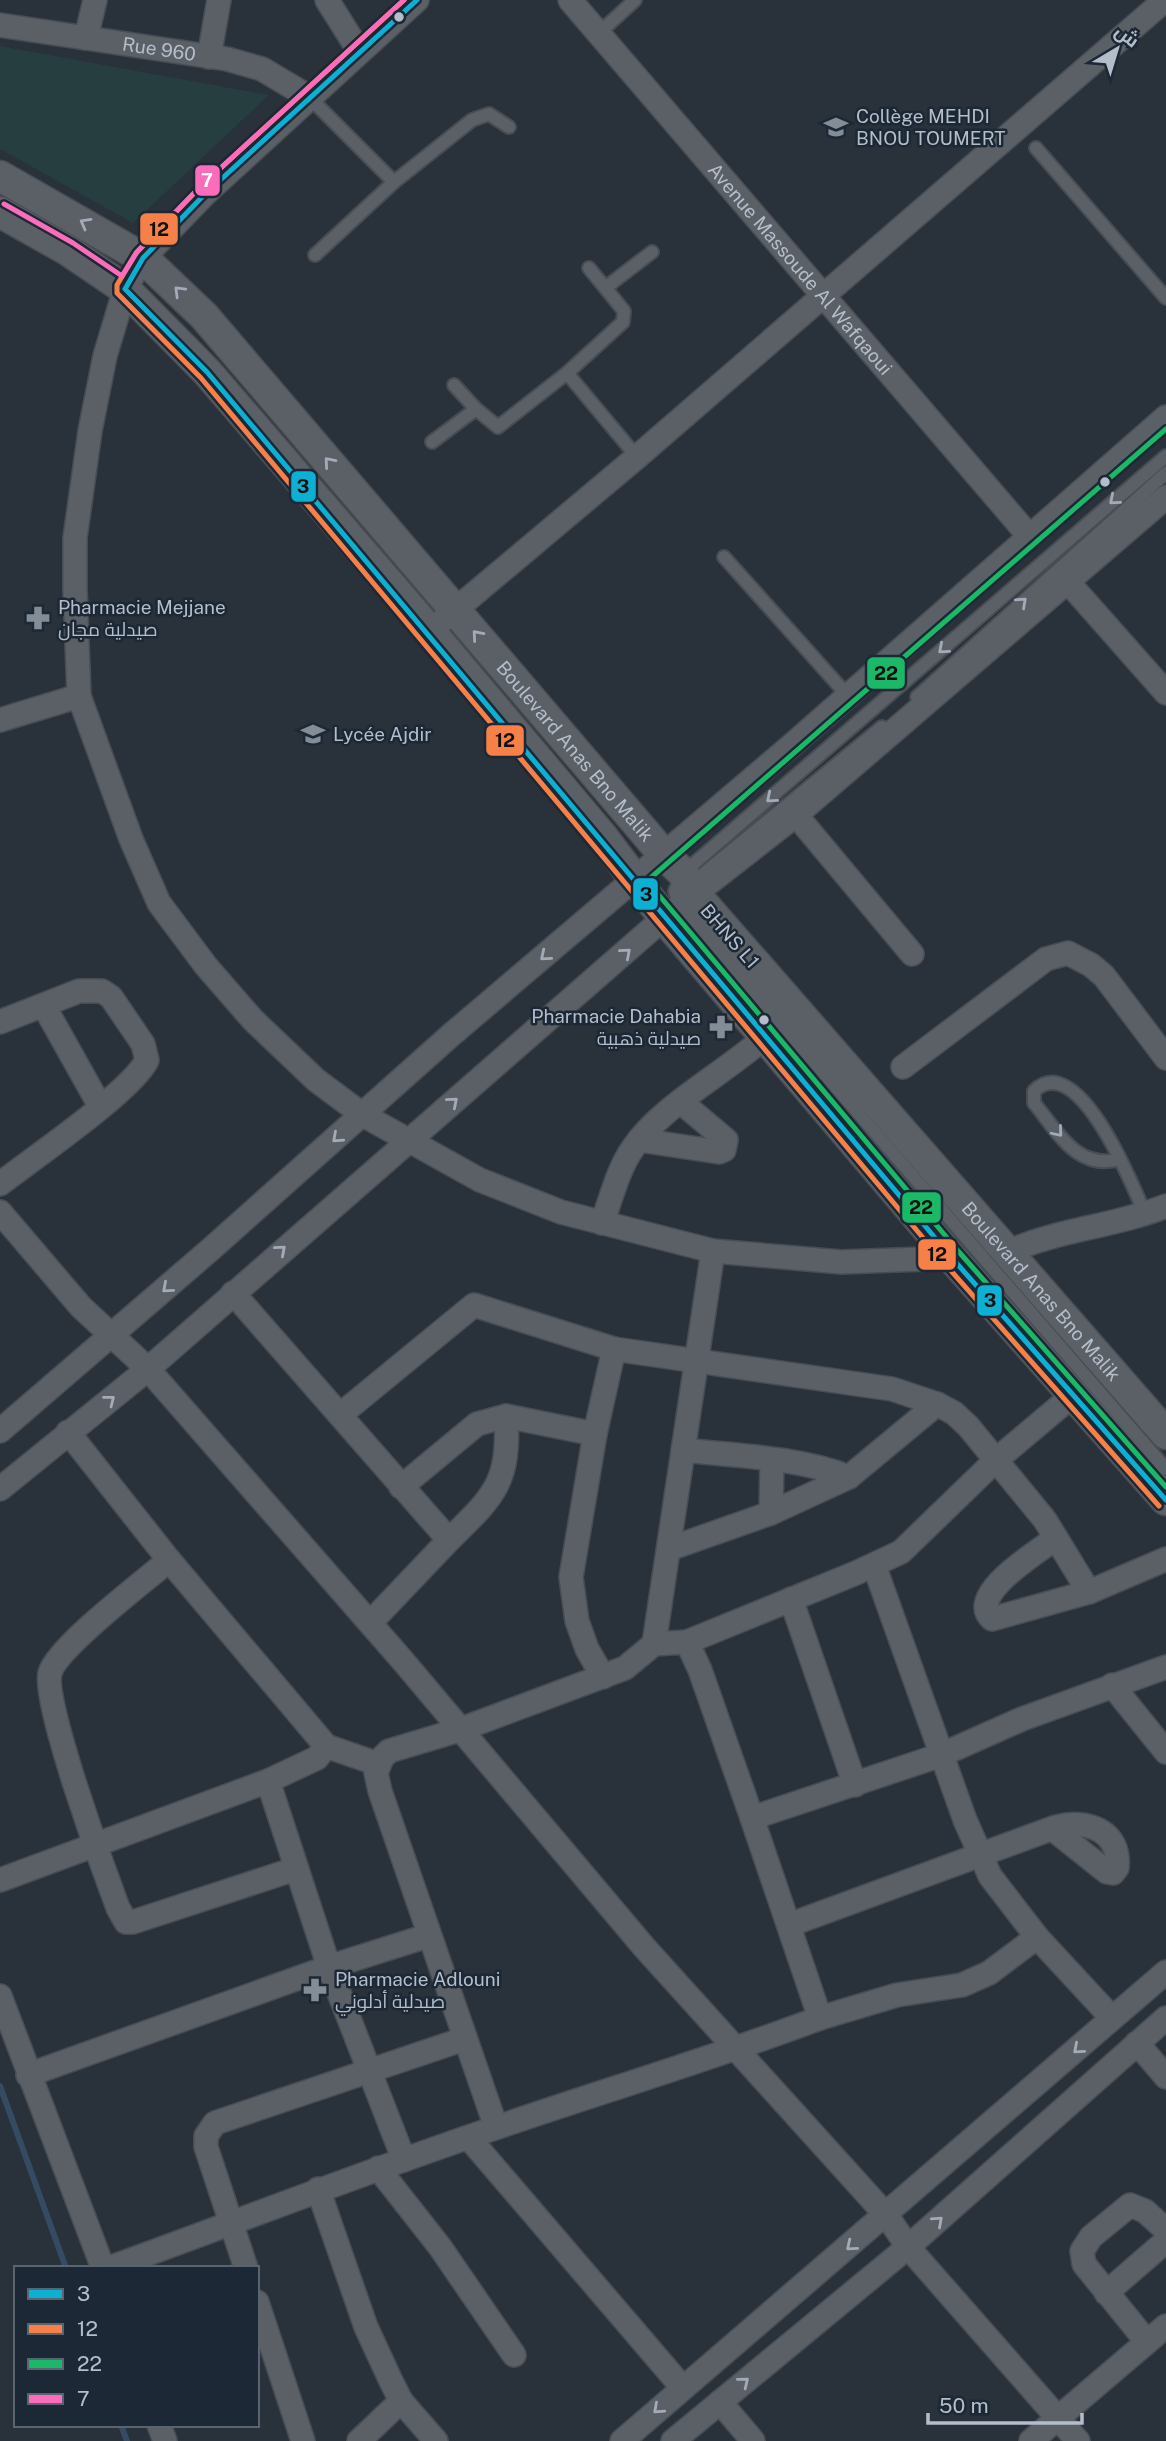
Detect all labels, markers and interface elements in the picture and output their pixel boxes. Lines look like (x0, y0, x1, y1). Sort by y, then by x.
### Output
unlabelled marker (392, 10, 406, 24)
north arrow (1082, 14, 1152, 84)
text: ش (1110, 19, 1144, 53)
street label: Rue 960 (121, 32, 197, 65)
place label: Collège MEHDI BNOU TOUMERT (856, 105, 1006, 149)
school or university icon: Collège MEHDI BNOU TOUMERT (822, 113, 850, 141)
street label: Avenue Massoude Al Wafqaoui (704, 159, 897, 379)
line badge: 7 (194, 164, 221, 197)
text: 7 (201, 169, 213, 191)
line badge: 12 (139, 212, 179, 246)
one-way arrow (80, 218, 92, 231)
text: 12 (149, 218, 169, 240)
one-way arrow (175, 287, 187, 299)
one-way arrow (325, 457, 337, 470)
line badge: 3 (290, 470, 317, 503)
text: 3 (297, 475, 309, 497)
unlabelled marker (1098, 475, 1112, 489)
one-way arrow (1110, 492, 1123, 504)
place label: Pharmacie Mejjane صيدلية مجان (58, 596, 226, 641)
one-way arrow (1014, 598, 1027, 610)
pharmacy icon: Pharmacie Mejjane صيدلية مجان (24, 604, 52, 632)
one-way arrow (473, 630, 485, 643)
one-way arrow (938, 641, 951, 653)
street label: Boulevard Anas Bno Malik (492, 656, 659, 846)
line badge: 22 (866, 656, 906, 690)
text: 22 (874, 662, 898, 684)
school or university icon: Lycée Ajdir (299, 720, 327, 748)
place label: Lycée Ajdir (333, 723, 432, 745)
line badge: 12 (485, 724, 525, 757)
text: 12 (495, 729, 515, 751)
one-way arrow (766, 790, 779, 802)
line badge: 3 (632, 877, 659, 911)
text: 3 (640, 883, 652, 905)
street label: BHNS L1 (696, 899, 764, 973)
one-way arrow (541, 948, 554, 960)
one-way arrow (618, 949, 631, 961)
place label: Pharmacie Dahabia صيدلية ذهبية (531, 1005, 701, 1049)
pharmacy icon: Pharmacie Dahabia صيدلية ذهبية (707, 1013, 735, 1041)
unlabelled marker (757, 1013, 771, 1027)
one-way arrow (446, 1097, 458, 1110)
one-way arrow (1050, 1123, 1062, 1136)
one-way arrow (332, 1130, 345, 1142)
line badge: 22 (901, 1191, 942, 1224)
text: 22 (909, 1196, 933, 1218)
street label: Boulevard Anas Bno Malik (957, 1197, 1126, 1385)
line badge: 12 (917, 1238, 957, 1271)
text: 12 (927, 1243, 947, 1265)
one-way arrow (273, 1246, 286, 1258)
one-way arrow (162, 1280, 175, 1292)
line badge: 3 (976, 1284, 1003, 1317)
text: 3 (984, 1289, 996, 1311)
one-way arrow (102, 1395, 114, 1408)
place label: Pharmacie Adlouni صيدلية أدلوني (335, 1968, 501, 2016)
pharmacy icon: Pharmacie Adlouni صيدلية أدلوني (301, 1976, 329, 2004)
one-way arrow (1073, 2041, 1086, 2053)
one-way arrow (930, 2216, 943, 2229)
one-way arrow (846, 2238, 859, 2250)
legend (14, 2266, 259, 2427)
text: 3 (77, 2281, 90, 2306)
text: 12 (77, 2316, 98, 2341)
text: 22 (77, 2351, 102, 2376)
one-way arrow (737, 2377, 749, 2390)
scale bar (928, 2382, 1082, 2426)
text: 7 (77, 2386, 90, 2411)
text: 50 m (939, 2393, 989, 2418)
one-way arrow (653, 2401, 666, 2413)

